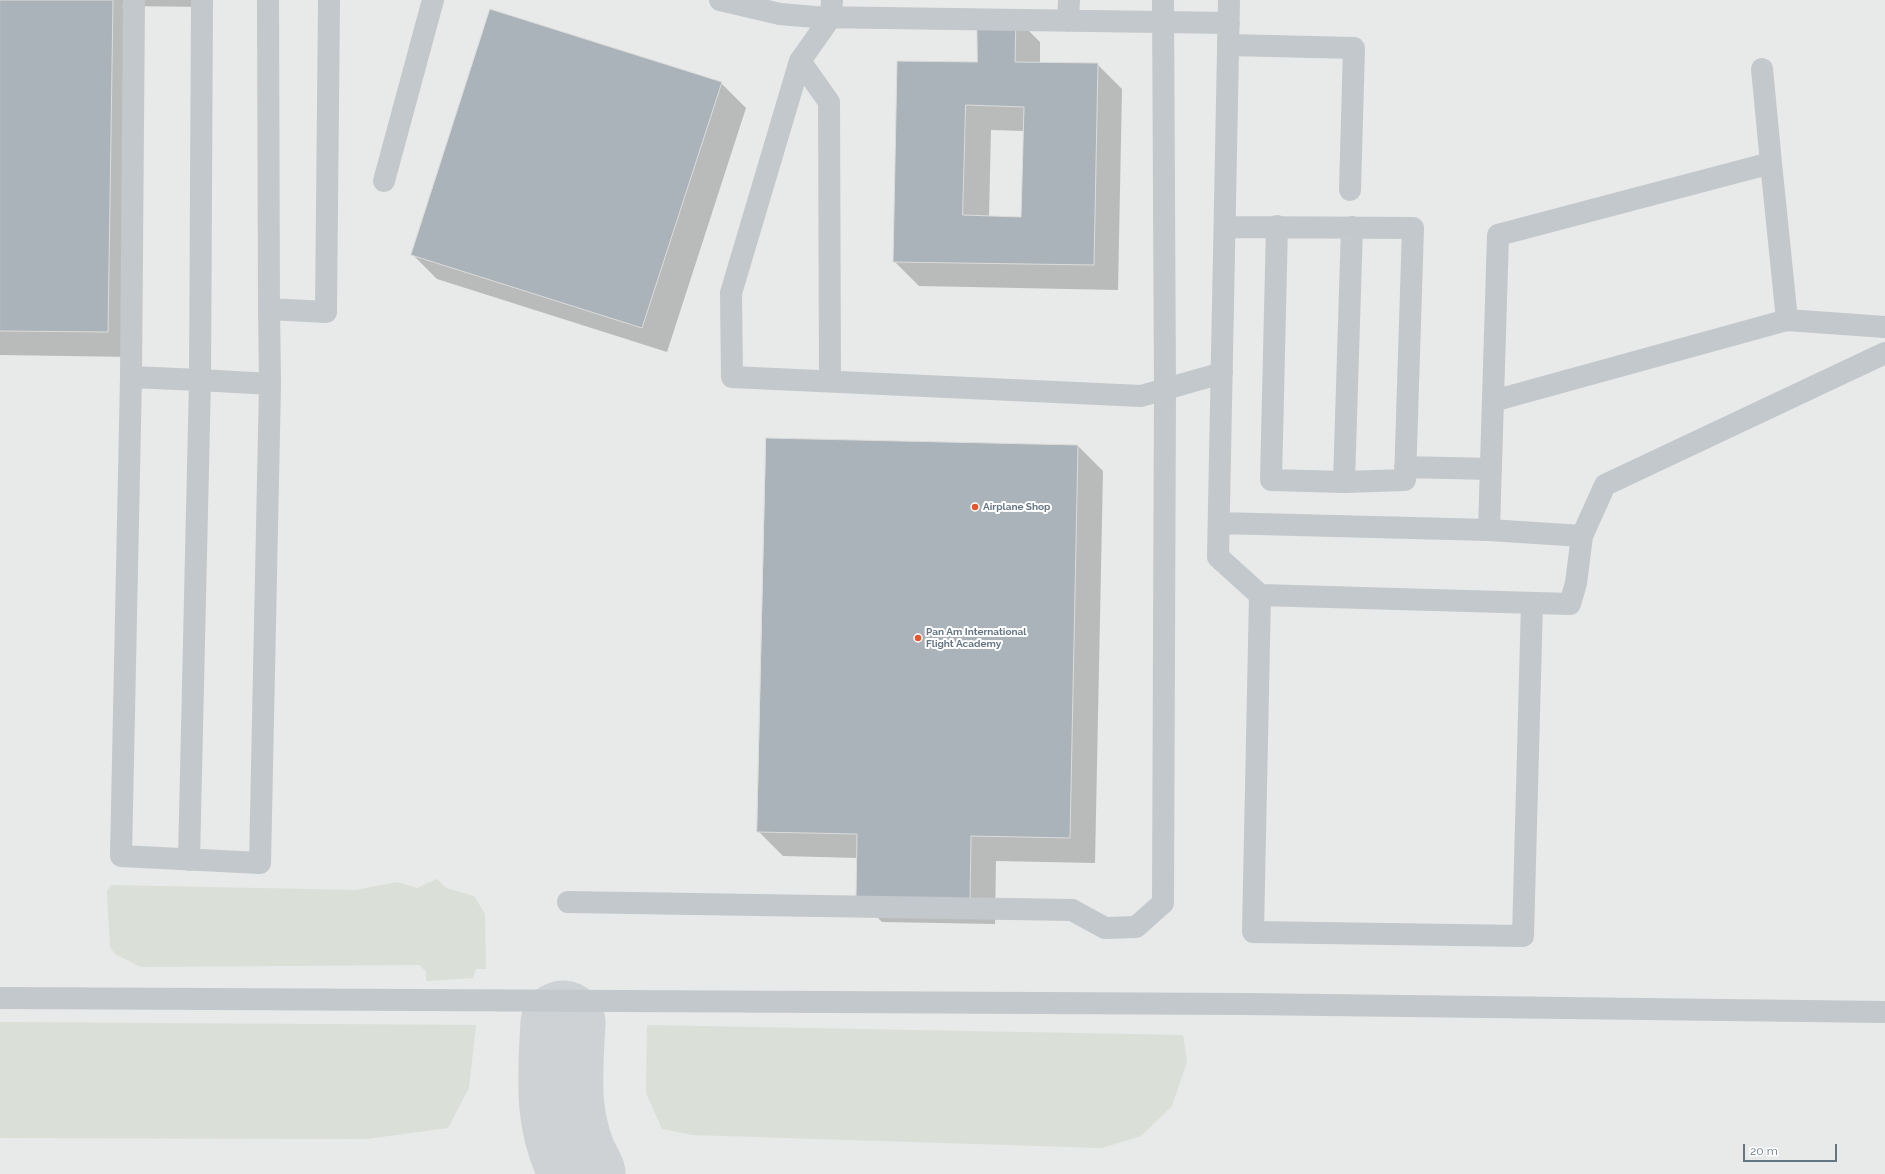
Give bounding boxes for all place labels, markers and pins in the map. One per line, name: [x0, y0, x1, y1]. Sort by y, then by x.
place label: Airplane Shop: [983, 501, 1050, 513]
marker: Airplane Shop: [970, 502, 980, 512]
place label: Pan Am International Flight Academy: [926, 626, 1026, 650]
marker: Pan Am International Flight Academy: [913, 633, 923, 643]

